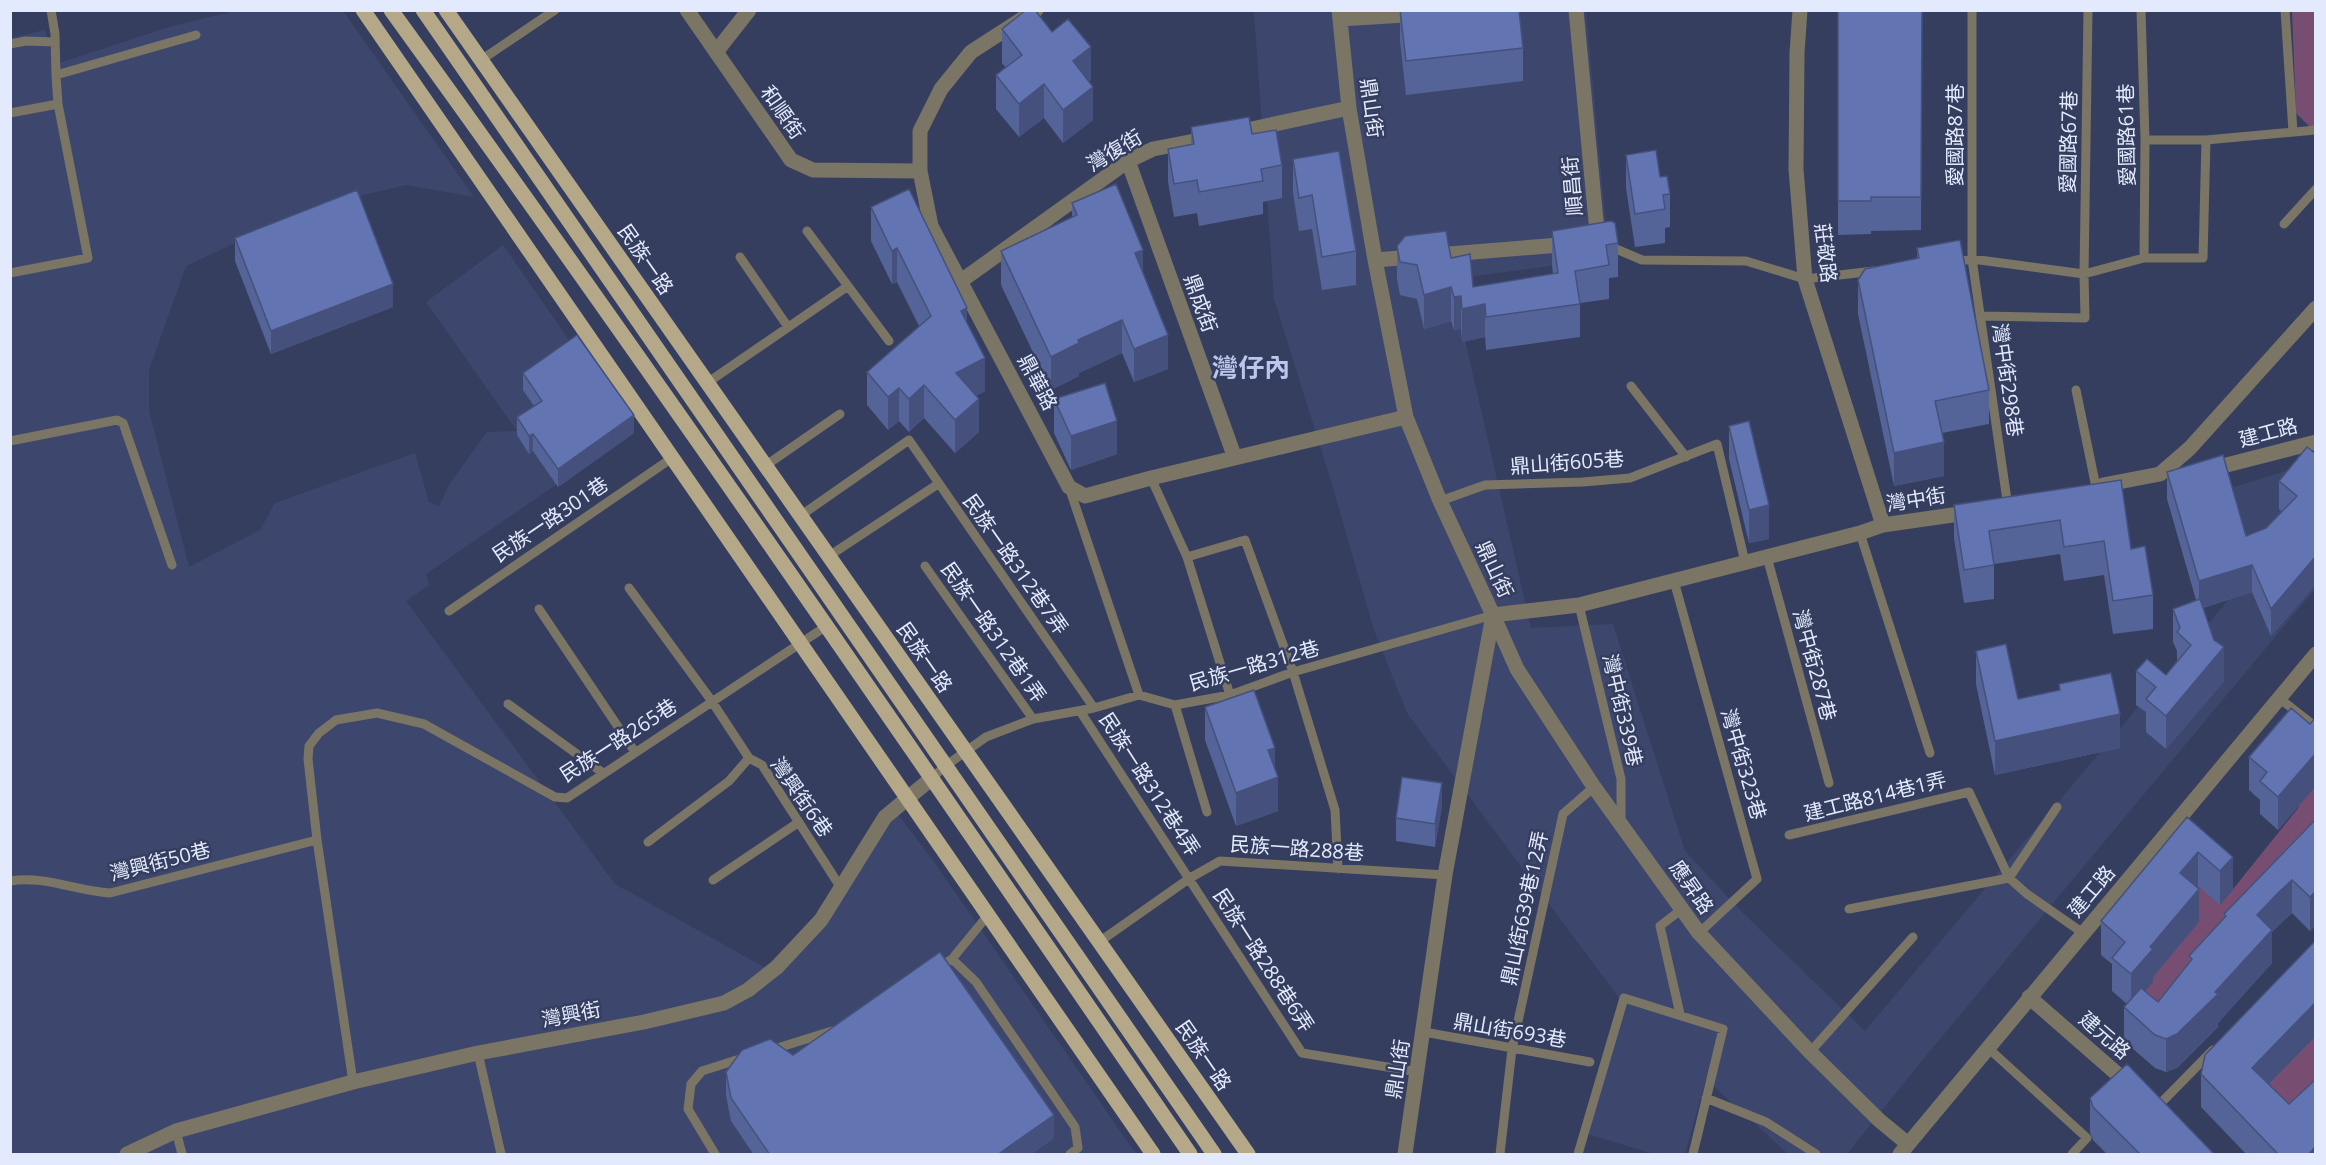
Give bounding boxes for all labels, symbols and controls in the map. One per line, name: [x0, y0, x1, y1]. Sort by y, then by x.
street label: 鼎山街: [1354, 76, 1390, 140]
street label: 和順街: [755, 80, 811, 144]
street label: 愛國路61巷: [2112, 83, 2140, 187]
street label: 愛國路87巷: [1941, 84, 1968, 186]
street label: 愛國路67巷: [2054, 90, 2082, 194]
street label: 灣復街: [1081, 123, 1147, 177]
street label: 順昌街: [1556, 155, 1588, 217]
street label: 民族一路: [612, 218, 680, 300]
street label: 莊敬路: [1809, 222, 1843, 284]
street label: 鼎成街: [1178, 270, 1224, 336]
street label: 灣中街298巷: [1987, 322, 2029, 438]
street label: 鼎華路: [1012, 349, 1064, 415]
district label: 灣仔內: [1212, 349, 1290, 385]
street label: 建工路: [2236, 411, 2300, 453]
street label: 鼎山街605巷: [1509, 445, 1625, 479]
street label: 民族一路301巷: [487, 470, 613, 568]
street label: 灣中街: [1884, 481, 1948, 517]
street label: 民族一路312巷7弄: [957, 488, 1075, 640]
street label: 鼎山街: [1470, 536, 1520, 602]
street label: 民族一路312巷1弄: [935, 556, 1053, 708]
street label: 灣中街287巷: [1787, 606, 1843, 724]
street label: 民族一路: [891, 616, 959, 698]
street label: 民族一路312巷: [1186, 634, 1322, 696]
street label: 灣中街339巷: [1597, 651, 1649, 769]
street label: 民族一路265巷: [554, 692, 682, 788]
street label: 灣中街323巷: [1715, 705, 1773, 823]
street label: 民族一路312巷4弄: [1094, 707, 1206, 861]
street label: 灣興街6巷: [765, 752, 839, 842]
street label: 建工路814巷1弄: [1801, 765, 1949, 827]
street label: 鼎山街639巷12弄: [1494, 828, 1554, 988]
street label: 民族一路288巷: [1229, 830, 1365, 866]
street label: 灣興街50巷: [107, 835, 213, 887]
street label: 應昇路: [1664, 855, 1720, 919]
street label: 建工路: [2061, 859, 2121, 923]
street label: 民族一路288巷6弄: [1208, 883, 1320, 1037]
street label: 灣興街: [539, 995, 603, 1033]
street label: 建元路: [2074, 1005, 2136, 1065]
street label: 鼎山街693巷: [1451, 1007, 1569, 1053]
street label: 民族一路: [1170, 1014, 1238, 1096]
street label: 鼎山街: [1379, 1037, 1415, 1101]

